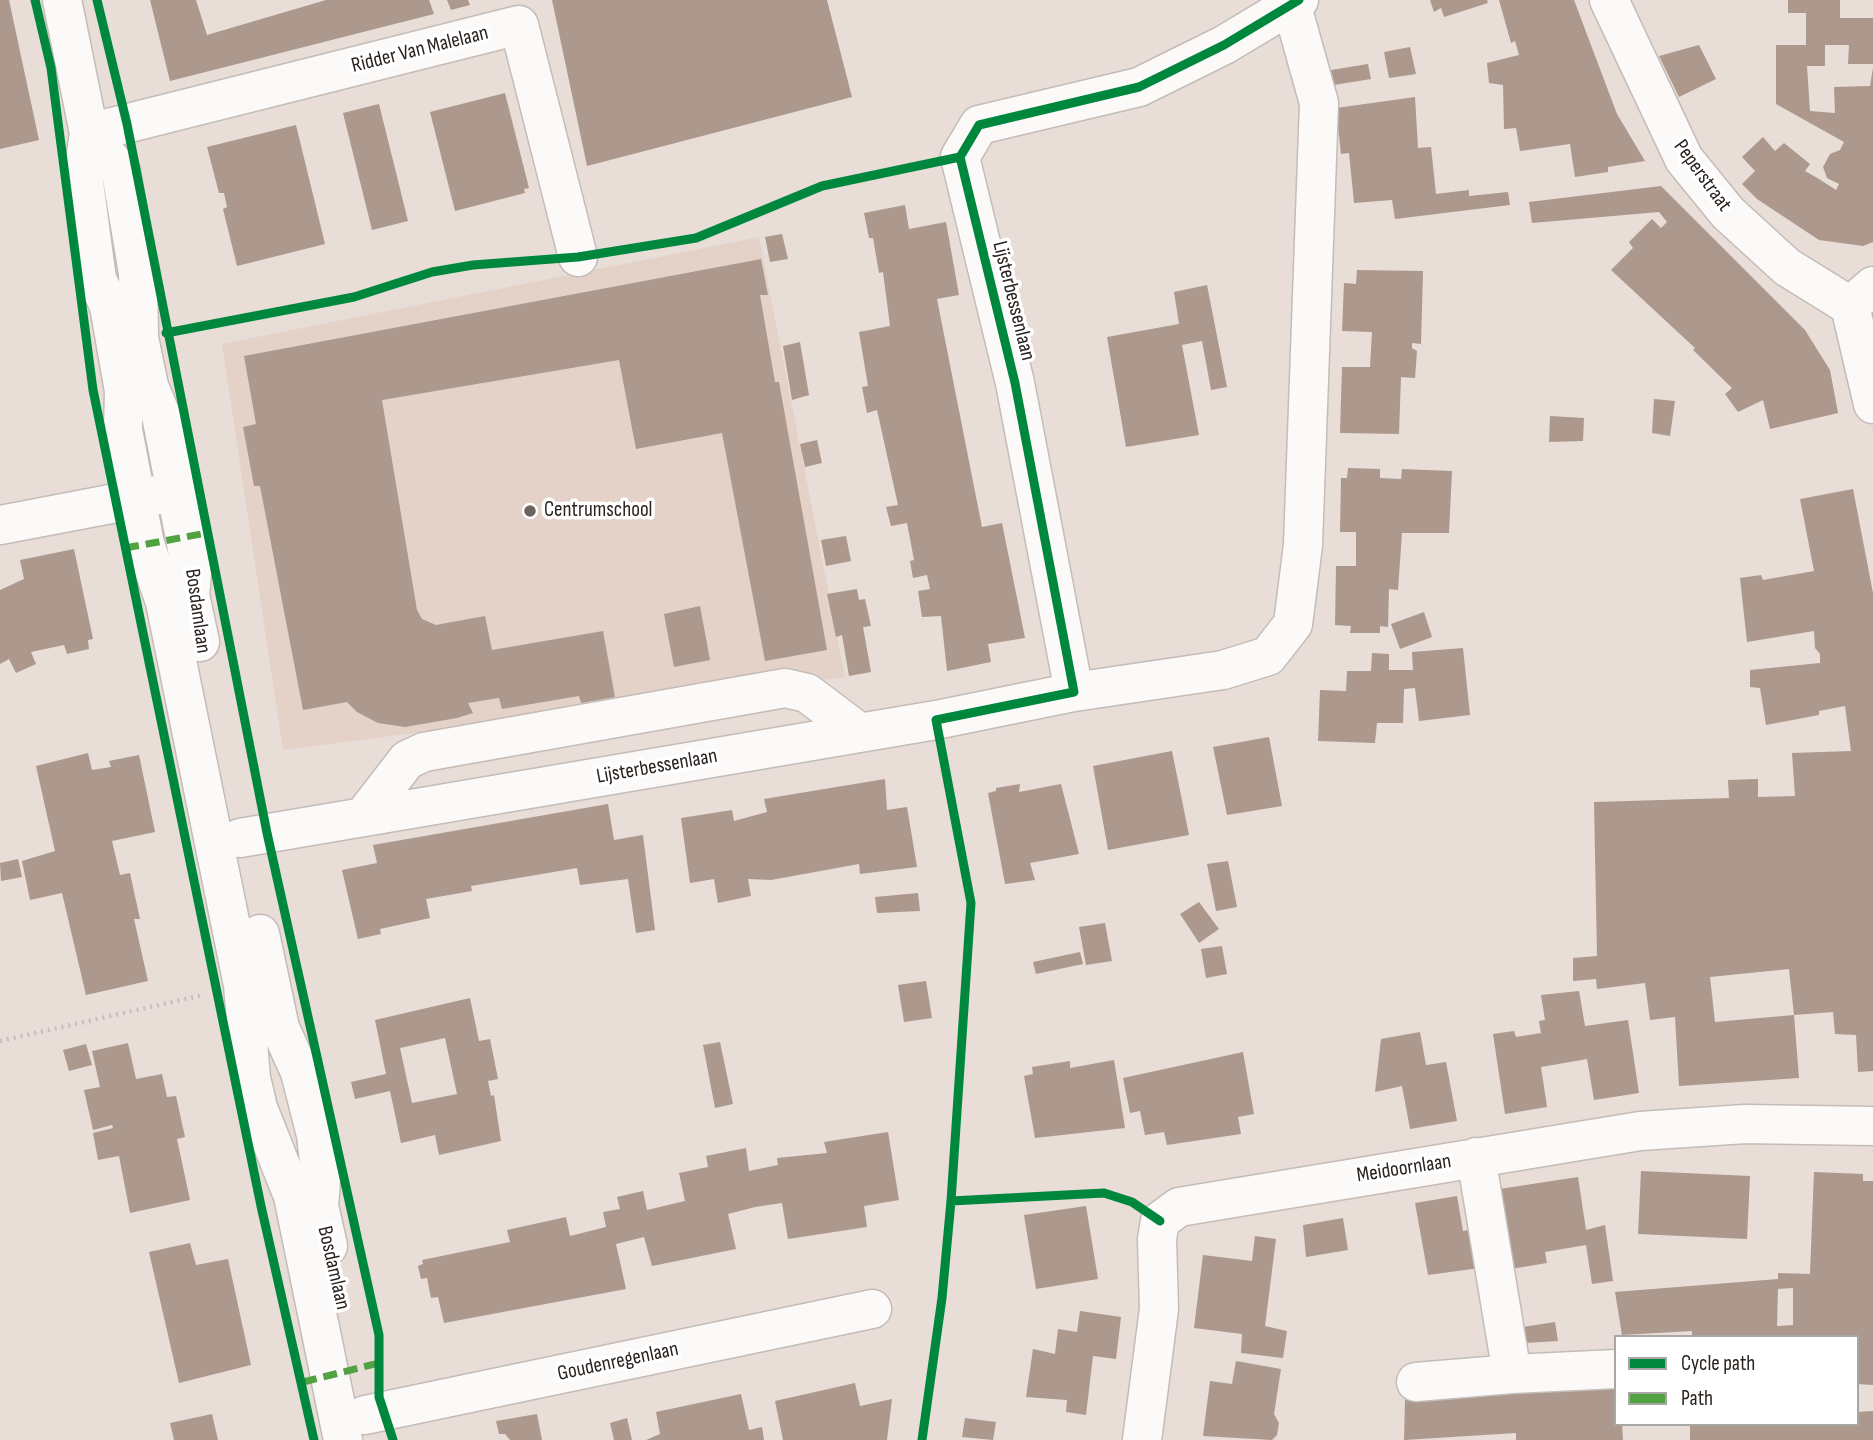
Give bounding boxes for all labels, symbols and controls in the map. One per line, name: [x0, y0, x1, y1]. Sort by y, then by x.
street label: Ridder Van Malelaan: [349, 21, 491, 79]
street label: Peperstraat: [1668, 135, 1736, 217]
street label: Lijsterbessenlaan: [986, 239, 1040, 363]
place label: Centrumschool: [544, 498, 653, 524]
marker: Centrumschool: [522, 503, 538, 519]
street label: Bosdamlaan: [179, 567, 215, 655]
street label: Lijsterbessenlaan: [595, 744, 719, 790]
street label: Meidoornlaan: [1355, 1149, 1453, 1189]
street label: Bosdamlaan: [311, 1224, 355, 1312]
legend: [1614, 1335, 1859, 1426]
street label: Goudenregenlaan: [555, 1337, 681, 1387]
text: Cycle path: [1681, 1351, 1755, 1376]
text: Path: [1681, 1386, 1713, 1411]

